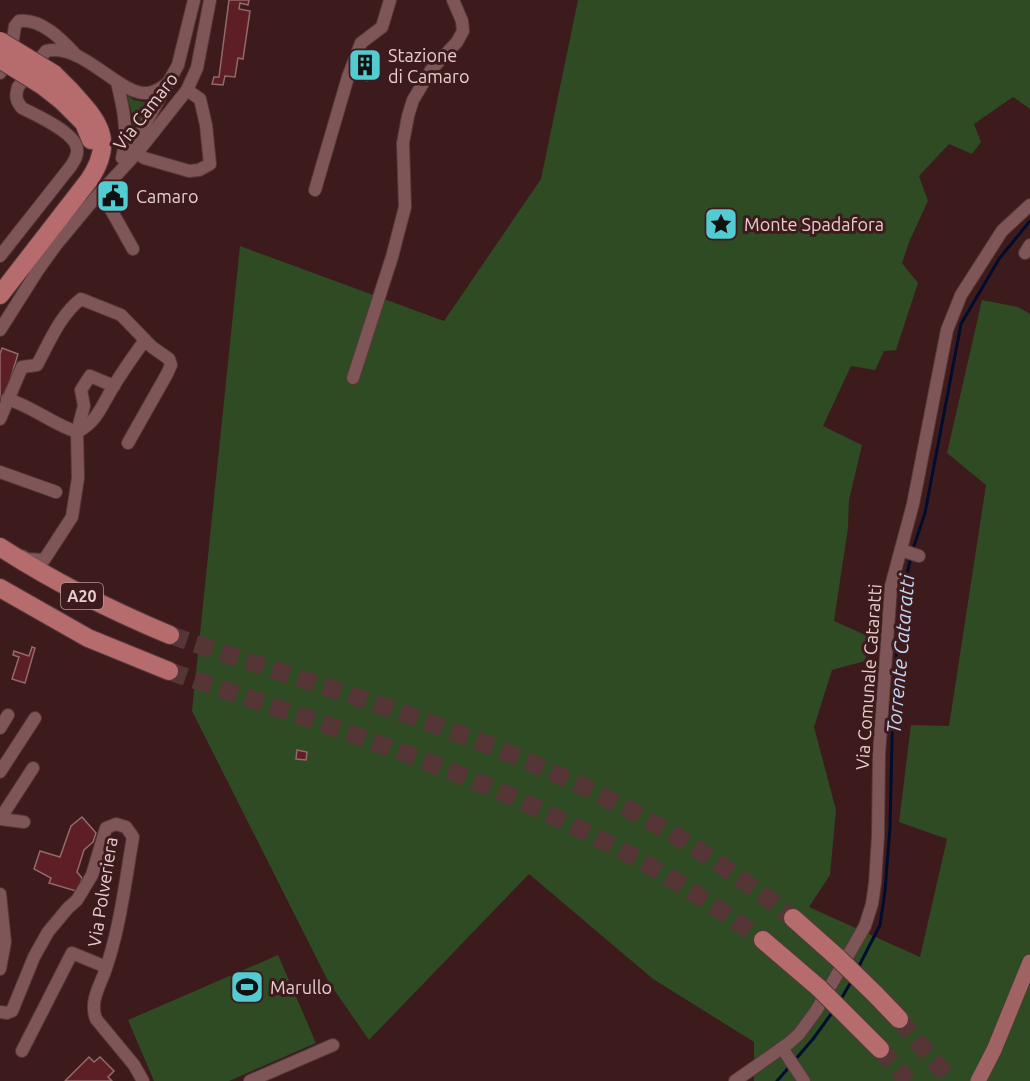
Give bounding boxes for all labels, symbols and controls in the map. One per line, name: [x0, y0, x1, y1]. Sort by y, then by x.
place label: Stazione di Camaro: [388, 45, 469, 86]
building icon: Stazione di Camaro: [347, 47, 383, 83]
street label: Via Camaro: [109, 69, 181, 153]
public building icon: Camaro: [95, 178, 131, 214]
place label: Camaro: [136, 186, 198, 206]
place icon: Monte Spadafora: [703, 206, 739, 242]
place label: Monte Spadafora: [744, 214, 884, 234]
water label: Torrente Cataratti: [882, 572, 919, 735]
road number: A20: [61, 583, 103, 609]
street label: Via Comunale Cataratti: [852, 583, 884, 771]
street label: Via Polveriera: [83, 835, 121, 949]
sports icon: Marullo: [229, 969, 265, 1005]
place label: Marullo: [270, 977, 332, 997]

